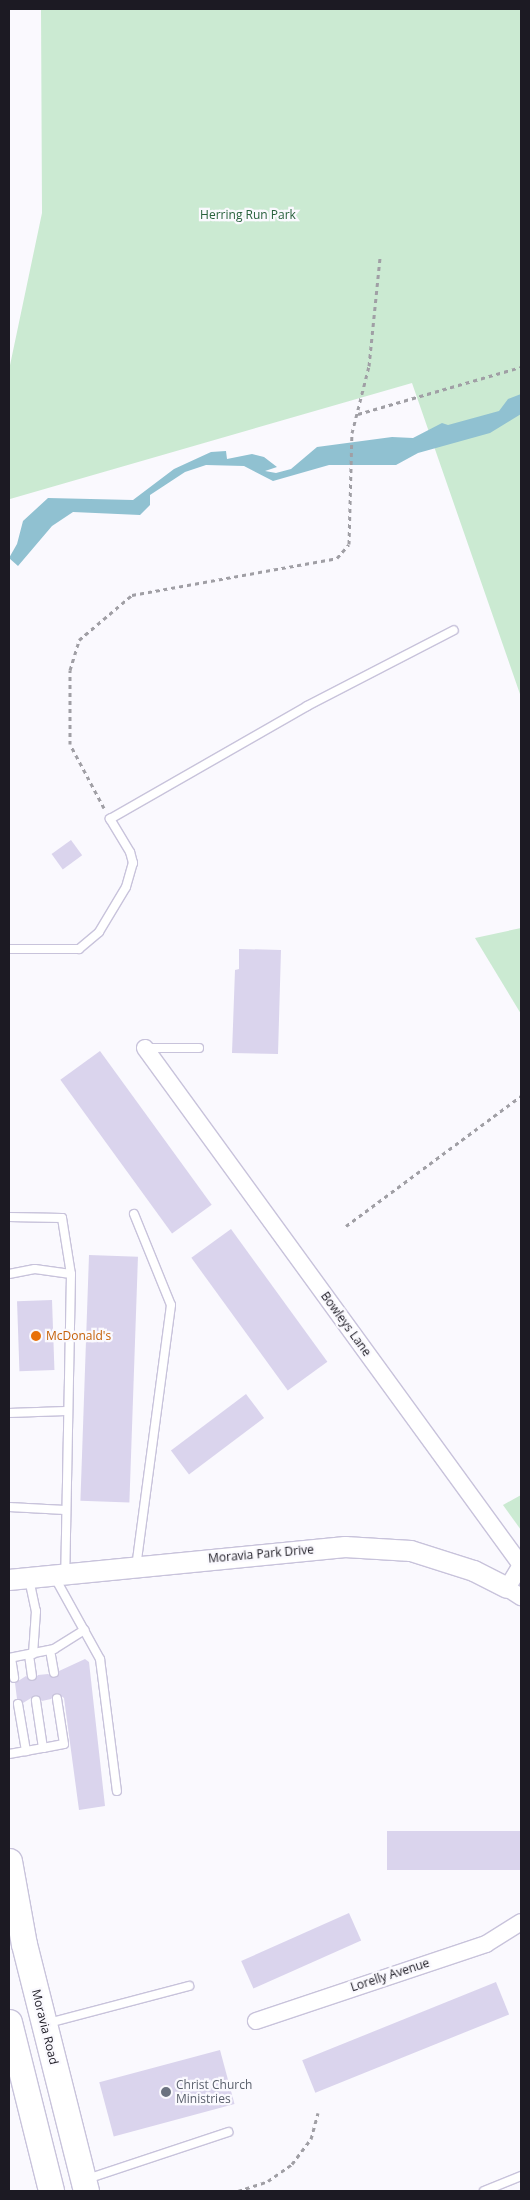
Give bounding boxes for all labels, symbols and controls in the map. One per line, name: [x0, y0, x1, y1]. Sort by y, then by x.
park label: Herring Run Park: [200, 208, 296, 222]
street label: Bowleys Lane: [318, 1289, 374, 1359]
place label: McDonald's: [46, 1329, 111, 1343]
marker: McDonald's: [30, 1330, 42, 1342]
street label: Moravia Park Drive: [208, 1542, 314, 1566]
street label: Lorelly Avenue: [349, 1955, 431, 1995]
street label: Moravia Road: [29, 1988, 61, 2066]
place label: Christ Church Ministries: [176, 2078, 252, 2106]
marker: Christ Church Ministries: [160, 2086, 172, 2098]

